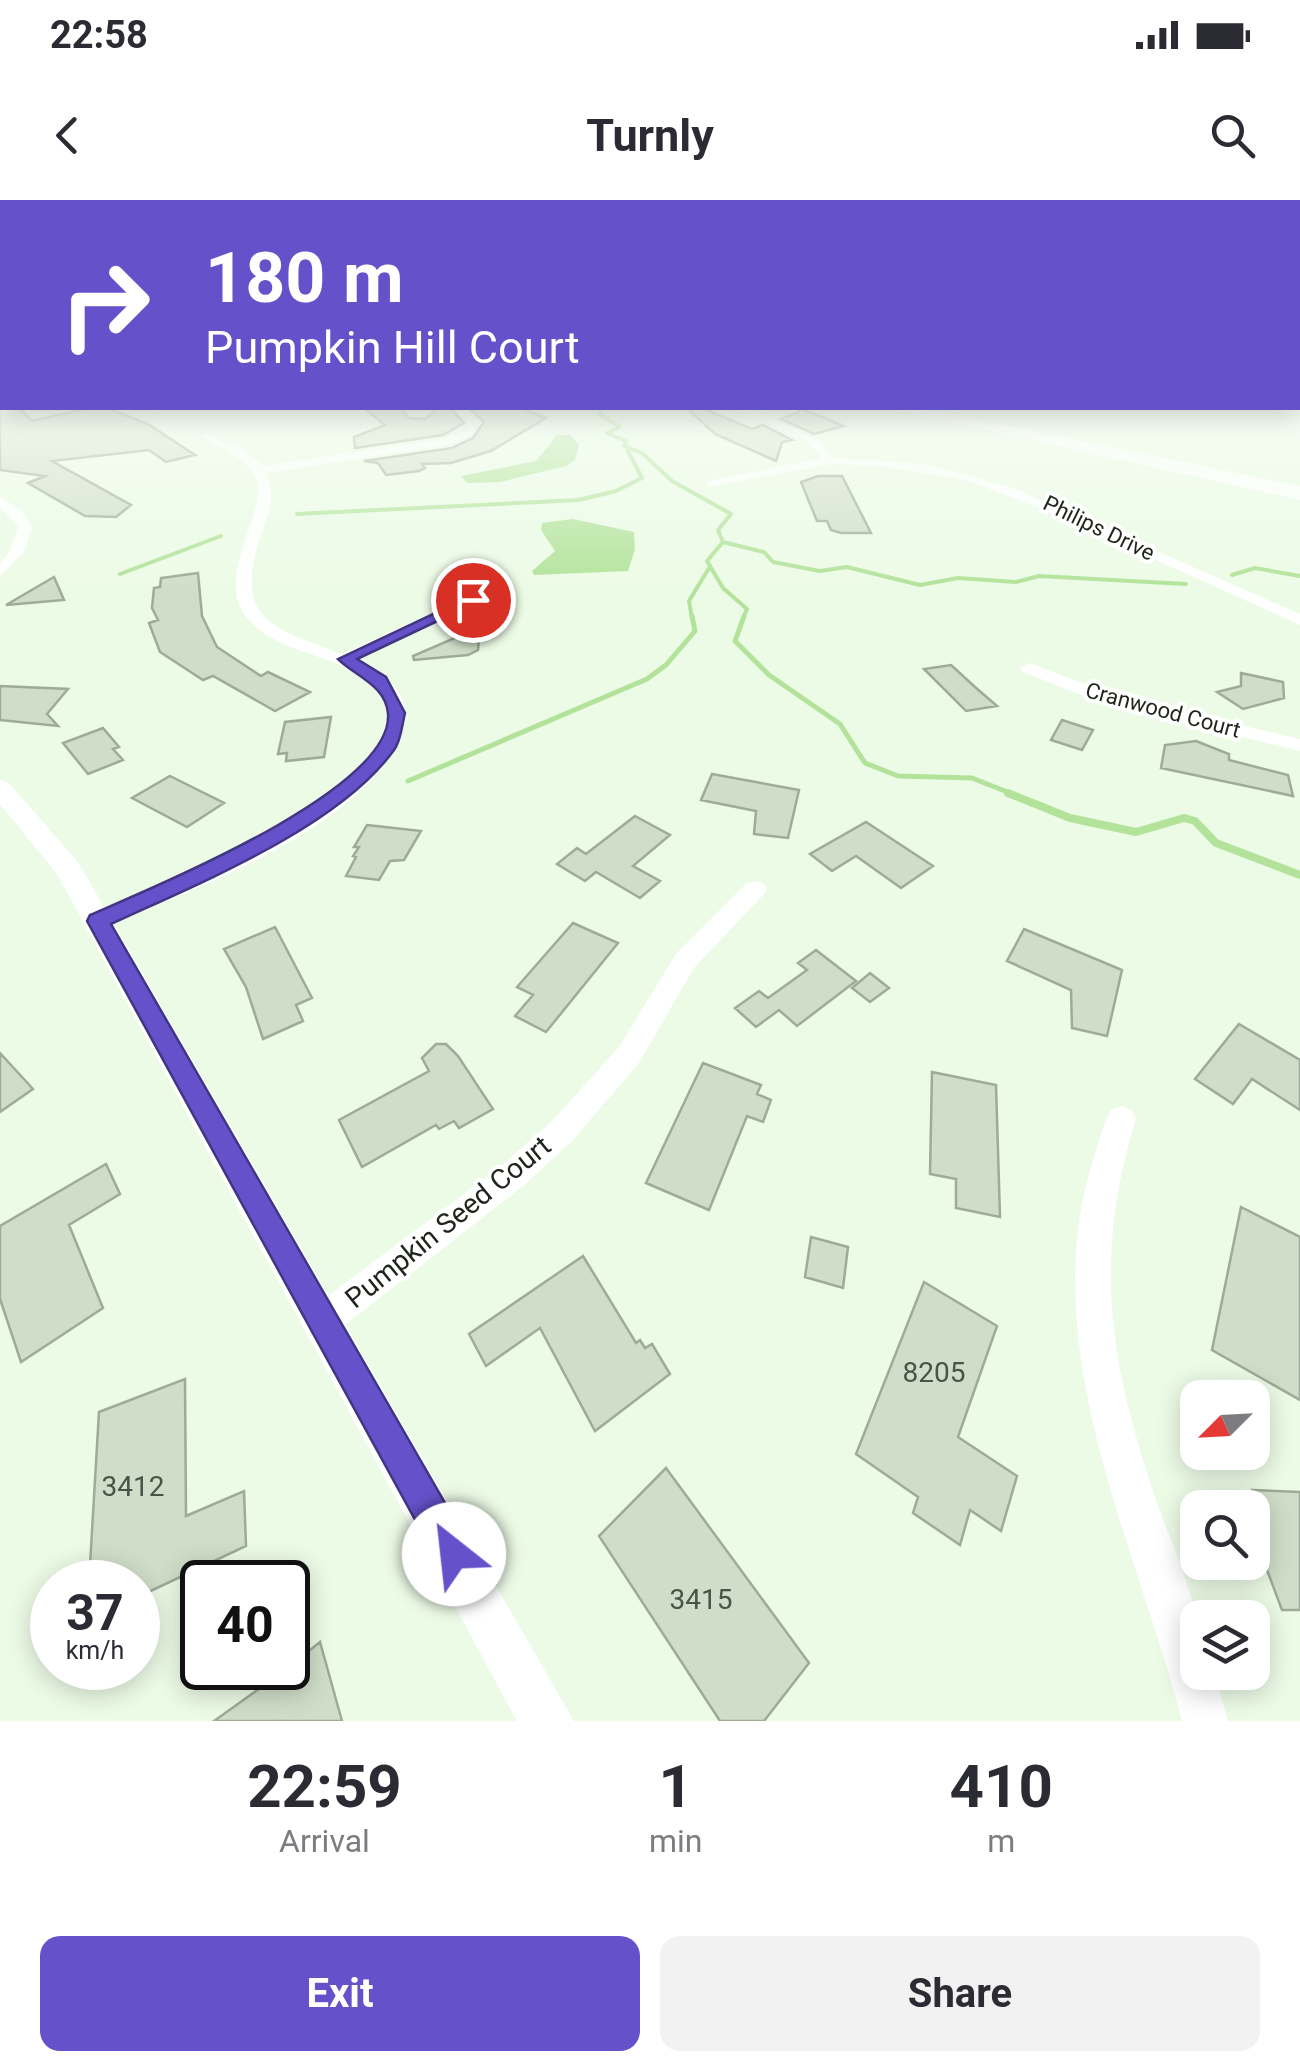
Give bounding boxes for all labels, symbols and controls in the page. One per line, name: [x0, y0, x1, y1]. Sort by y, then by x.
text: 22:58: [50, 13, 148, 57]
icon: back: [40, 108, 95, 163]
icon: search: [1205, 108, 1260, 163]
text: Turnly: [586, 109, 714, 162]
text: 180 m: [205, 237, 404, 319]
icon: right: [40, 240, 170, 370]
text: Pumpkin Hill Court: [205, 321, 580, 374]
street label: Philips Drive: [1039, 490, 1159, 566]
pin: [431, 558, 516, 643]
icon: arrive: [446, 573, 501, 628]
street label: Cranwood Court: [1083, 677, 1243, 743]
street label: Pumpkin Seed Court: [339, 1129, 557, 1315]
house number: 8205: [903, 1356, 965, 1389]
north arrow: [1180, 1380, 1270, 1470]
map controls: [1180, 1380, 1270, 1690]
house number: 3412: [102, 1470, 164, 1503]
button: search: [1180, 1490, 1270, 1580]
position arrow: [402, 1502, 506, 1606]
speed limit sign: 40: [180, 1560, 310, 1690]
house number: 3415: [670, 1583, 732, 1616]
text: 37: [66, 1584, 124, 1642]
button: layers: [1180, 1600, 1270, 1690]
text: km/h: [66, 1636, 124, 1665]
text: 22:59: [247, 1751, 402, 1822]
text: 1: [658, 1751, 693, 1822]
text: 410: [950, 1751, 1053, 1822]
text: Arrival: [279, 1822, 370, 1860]
text: min: [649, 1822, 702, 1860]
text: m: [987, 1822, 1015, 1860]
button: Exit: [40, 1936, 640, 2051]
button: Share: [660, 1936, 1260, 2051]

